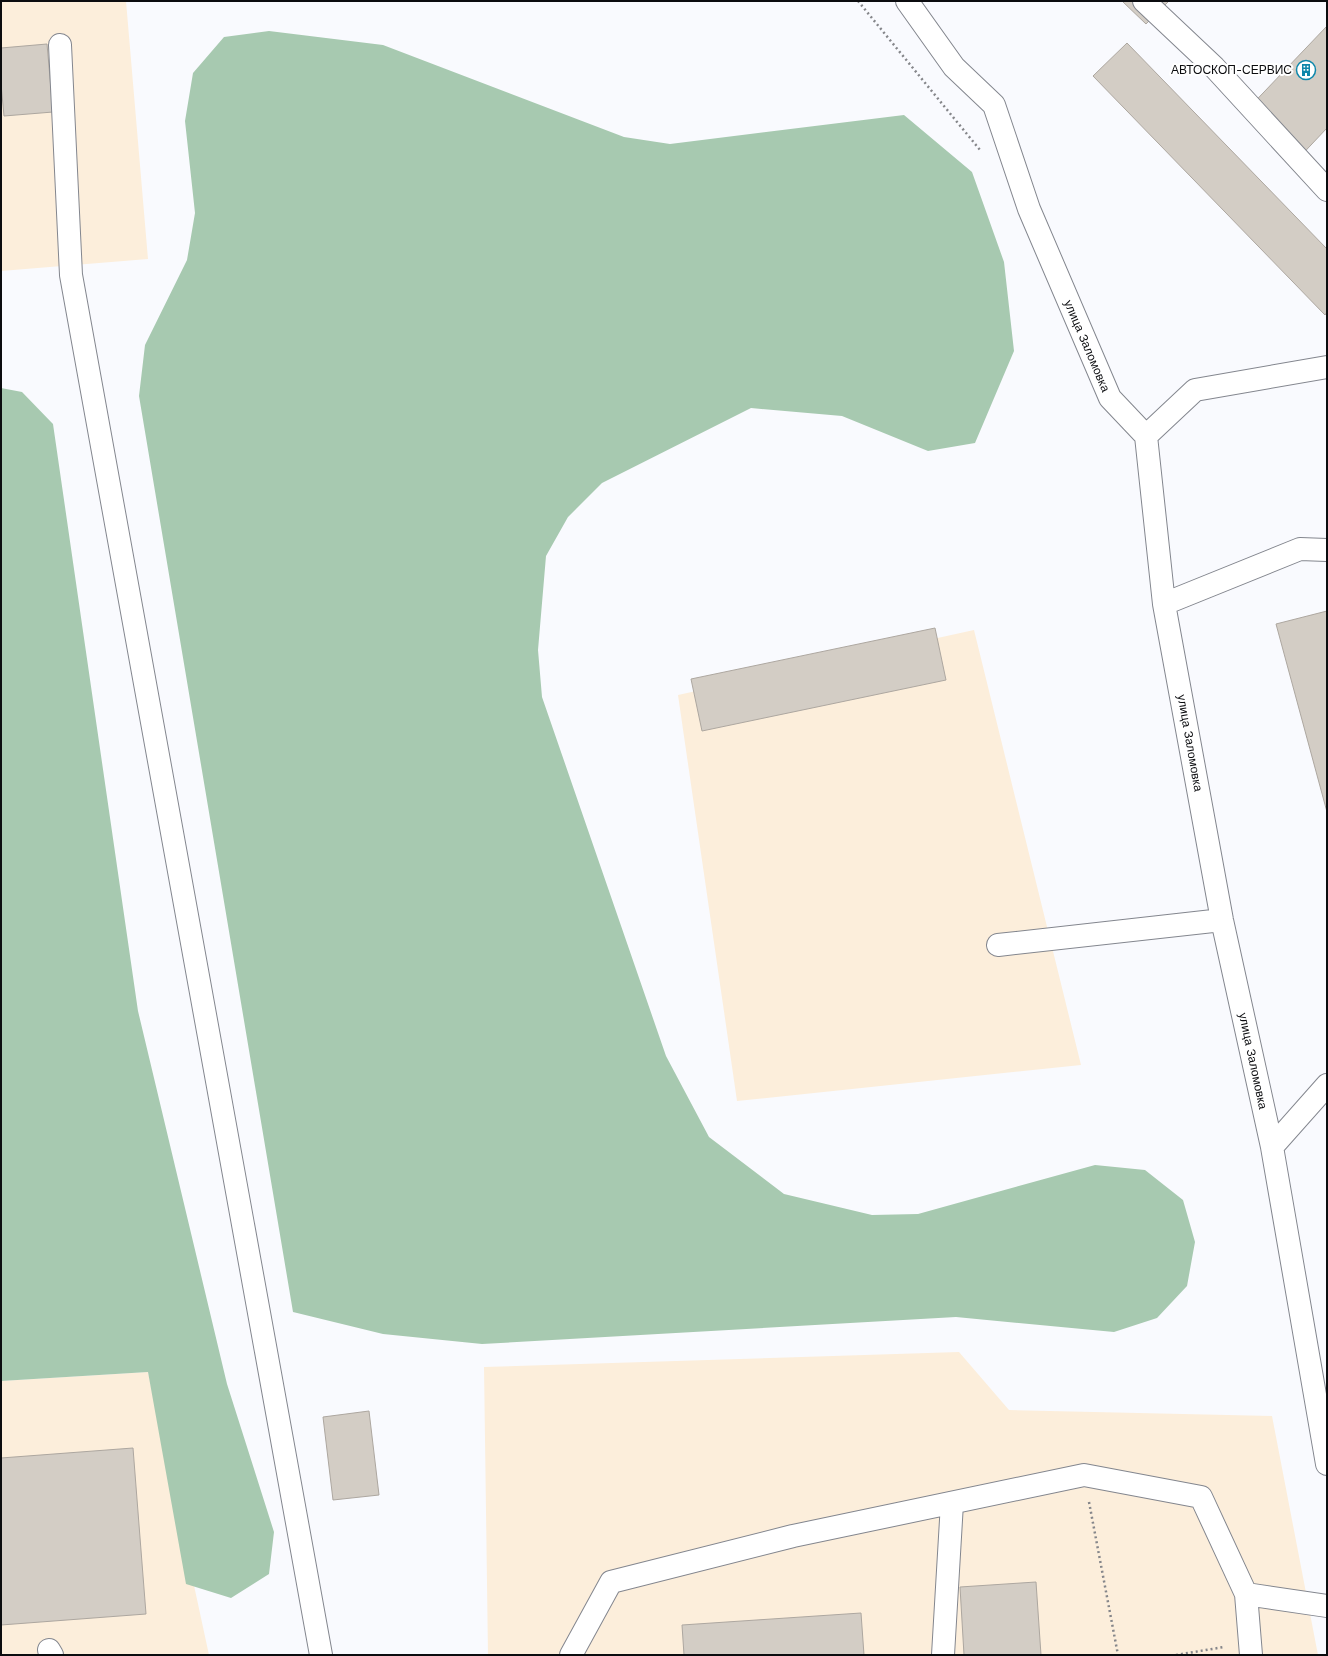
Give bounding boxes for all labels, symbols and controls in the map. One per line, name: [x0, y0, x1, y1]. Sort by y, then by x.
building icon: АВТОСКОП-СЕРВИС: [1295, 59, 1317, 81]
place label: АВТОСКОП-СЕРВИС: [1171, 63, 1292, 77]
street label: улица Заломовка: [1061, 298, 1113, 394]
street label: улица Заломовка: [1175, 693, 1205, 793]
street label: улица Заломовка: [1236, 1011, 1270, 1111]

